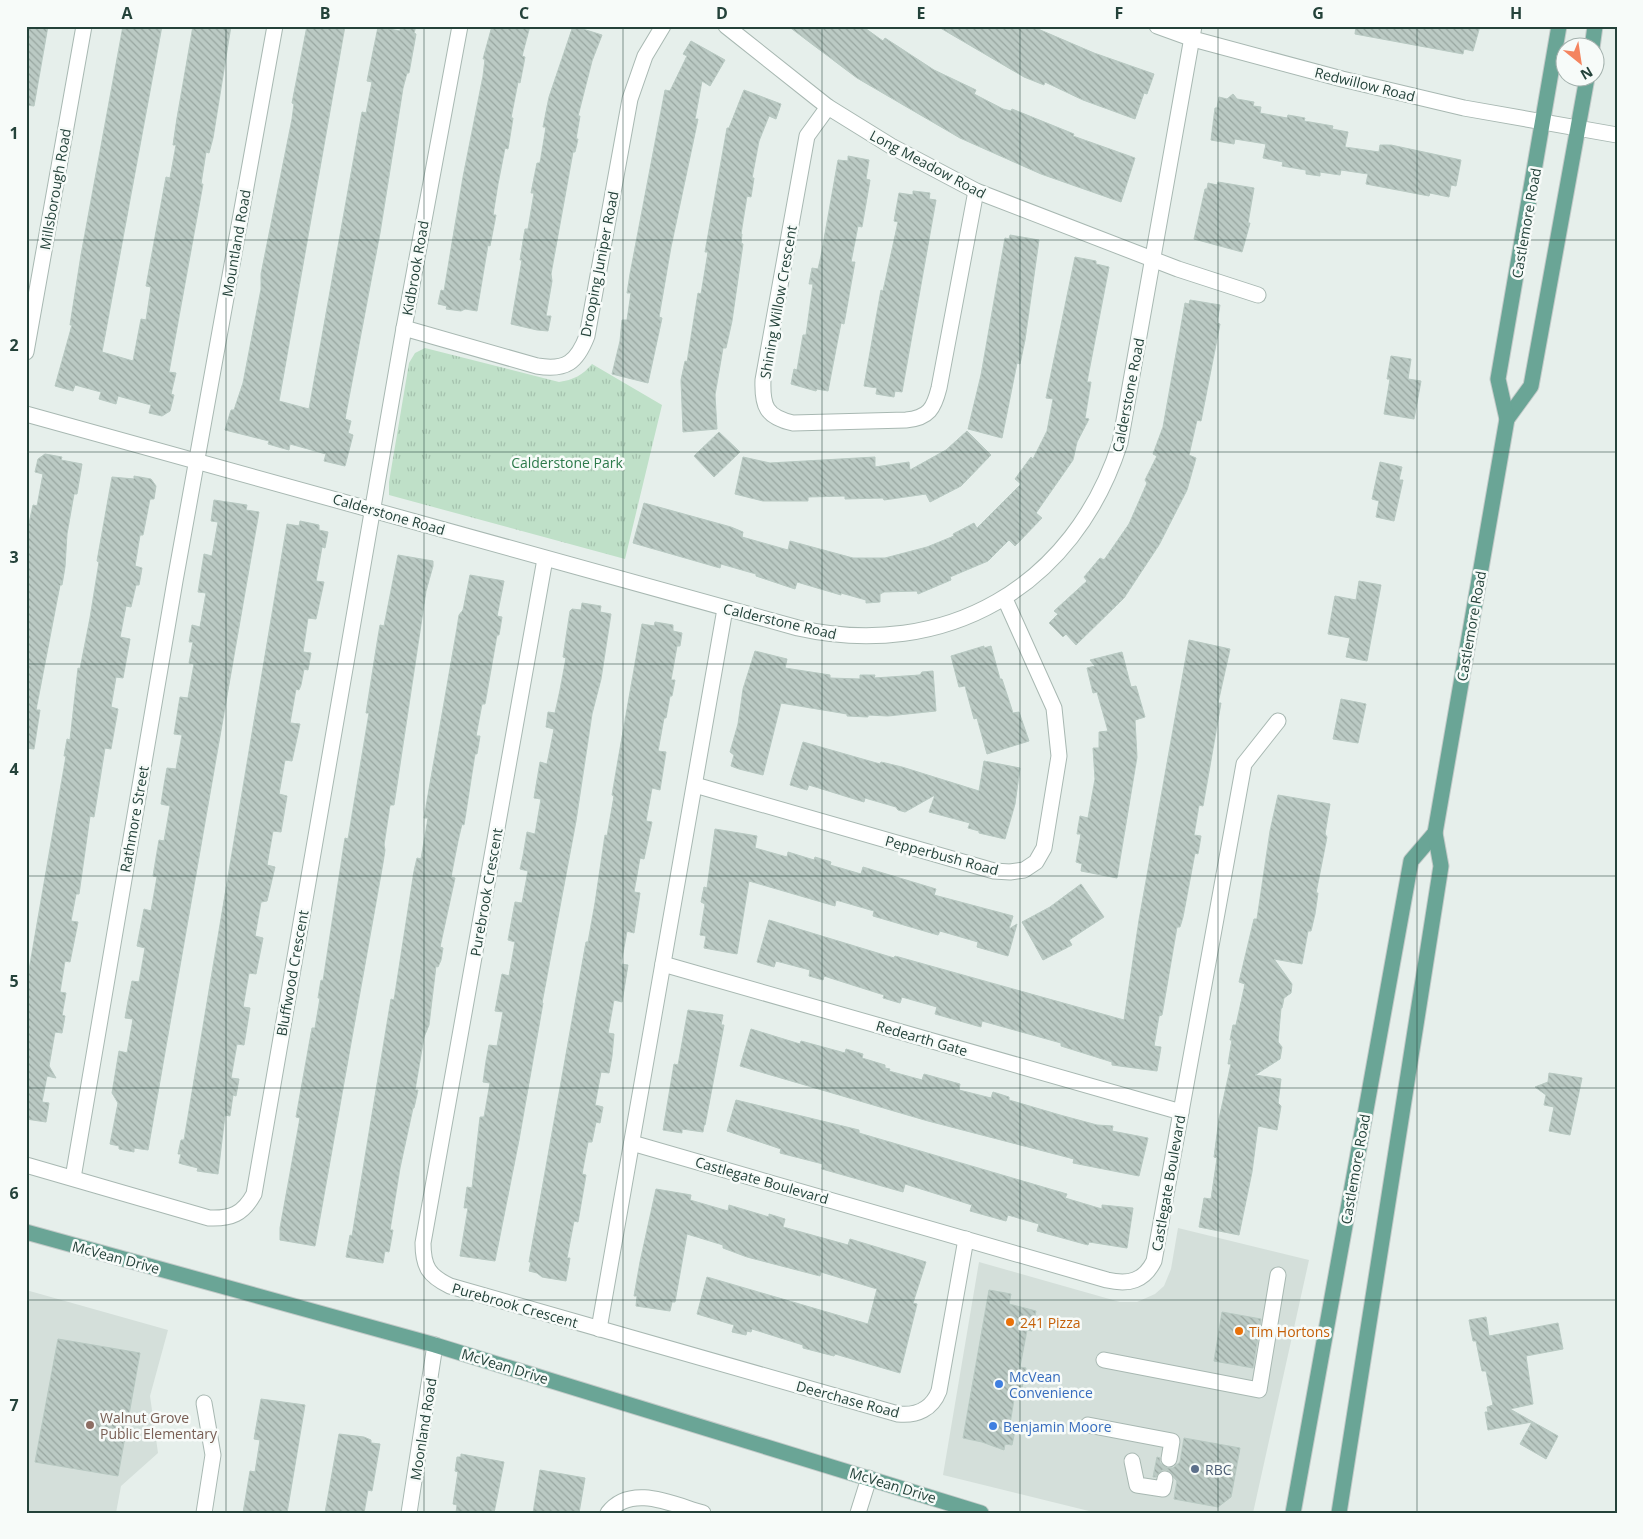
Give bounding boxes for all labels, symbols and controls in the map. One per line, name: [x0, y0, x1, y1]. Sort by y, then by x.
text: A: [121, 2, 133, 24]
text: B: [320, 2, 330, 24]
text: C: [519, 2, 529, 24]
text: D: [716, 2, 728, 24]
text: E: [917, 2, 926, 24]
text: F: [1115, 2, 1123, 24]
text: G: [1312, 2, 1324, 24]
text: H: [1510, 2, 1522, 24]
north arrow: [1556, 38, 1606, 88]
street label: Redwillow Road: [1313, 62, 1417, 106]
text: N: [1577, 63, 1596, 85]
text: 1: [9, 122, 19, 144]
street label: Long Meadow Road: [867, 125, 989, 203]
street label: Millsborough Road: [35, 127, 75, 251]
street label: Castlemore Road: [1507, 166, 1545, 280]
street label: Mountland Road: [217, 188, 255, 298]
street label: Drooping Juniper Road: [576, 189, 622, 339]
street label: Kidbrook Road: [397, 219, 433, 317]
street label: Shining Willow Crescent: [755, 224, 801, 380]
text: 2: [9, 334, 19, 356]
street label: Calderstone Road: [1108, 336, 1148, 454]
park label: Calderstone Park: [511, 453, 624, 472]
street label: Calderstone Road: [331, 489, 447, 539]
text: 3: [9, 546, 19, 568]
street label: Castlemore Road: [1452, 569, 1490, 683]
street label: Calderstone Road: [721, 599, 839, 643]
text: 4: [9, 758, 19, 780]
street label: Rathmore Street: [115, 764, 153, 874]
street label: Purebrook Crescent: [465, 826, 507, 958]
street label: Pepperbush Road: [883, 831, 1001, 879]
street label: Bluffwood Crescent: [272, 908, 312, 1038]
text: 5: [9, 970, 19, 992]
street label: Redearth Gate: [874, 1016, 970, 1060]
street label: Castlemore Road: [1336, 1112, 1374, 1226]
street label: Castlegate Boulevard: [1147, 1113, 1189, 1253]
street label: Castlegate Boulevard: [693, 1152, 831, 1208]
text: 6: [9, 1182, 19, 1204]
street label: McVean Drive: [70, 1236, 162, 1278]
street label: Purebrook Crescent: [450, 1278, 580, 1332]
place label: 241 Pizza: [1020, 1313, 1081, 1332]
marker: 241 Pizza: [1004, 1316, 1016, 1328]
place label: Tim Hortons: [1249, 1322, 1330, 1341]
marker: Tim Hortons: [1233, 1325, 1245, 1337]
street label: McVean Drive: [459, 1344, 551, 1388]
place label: McVean Convenience: [1009, 1367, 1093, 1402]
street label: Moonland Road: [406, 1376, 440, 1482]
street label: Deerchase Road: [794, 1376, 902, 1422]
marker: McVean Convenience: [993, 1378, 1005, 1390]
text: 7: [9, 1394, 19, 1416]
place label: Walnut Grove Public Elementary: [100, 1408, 218, 1443]
place label: Benjamin Moore: [1003, 1417, 1112, 1436]
marker: Walnut Grove Public Elementary: [84, 1419, 96, 1431]
marker: Benjamin Moore: [987, 1420, 999, 1432]
place label: RBC: [1205, 1460, 1232, 1479]
street label: McVean Drive: [847, 1463, 939, 1507]
marker: RBC: [1189, 1463, 1201, 1475]

